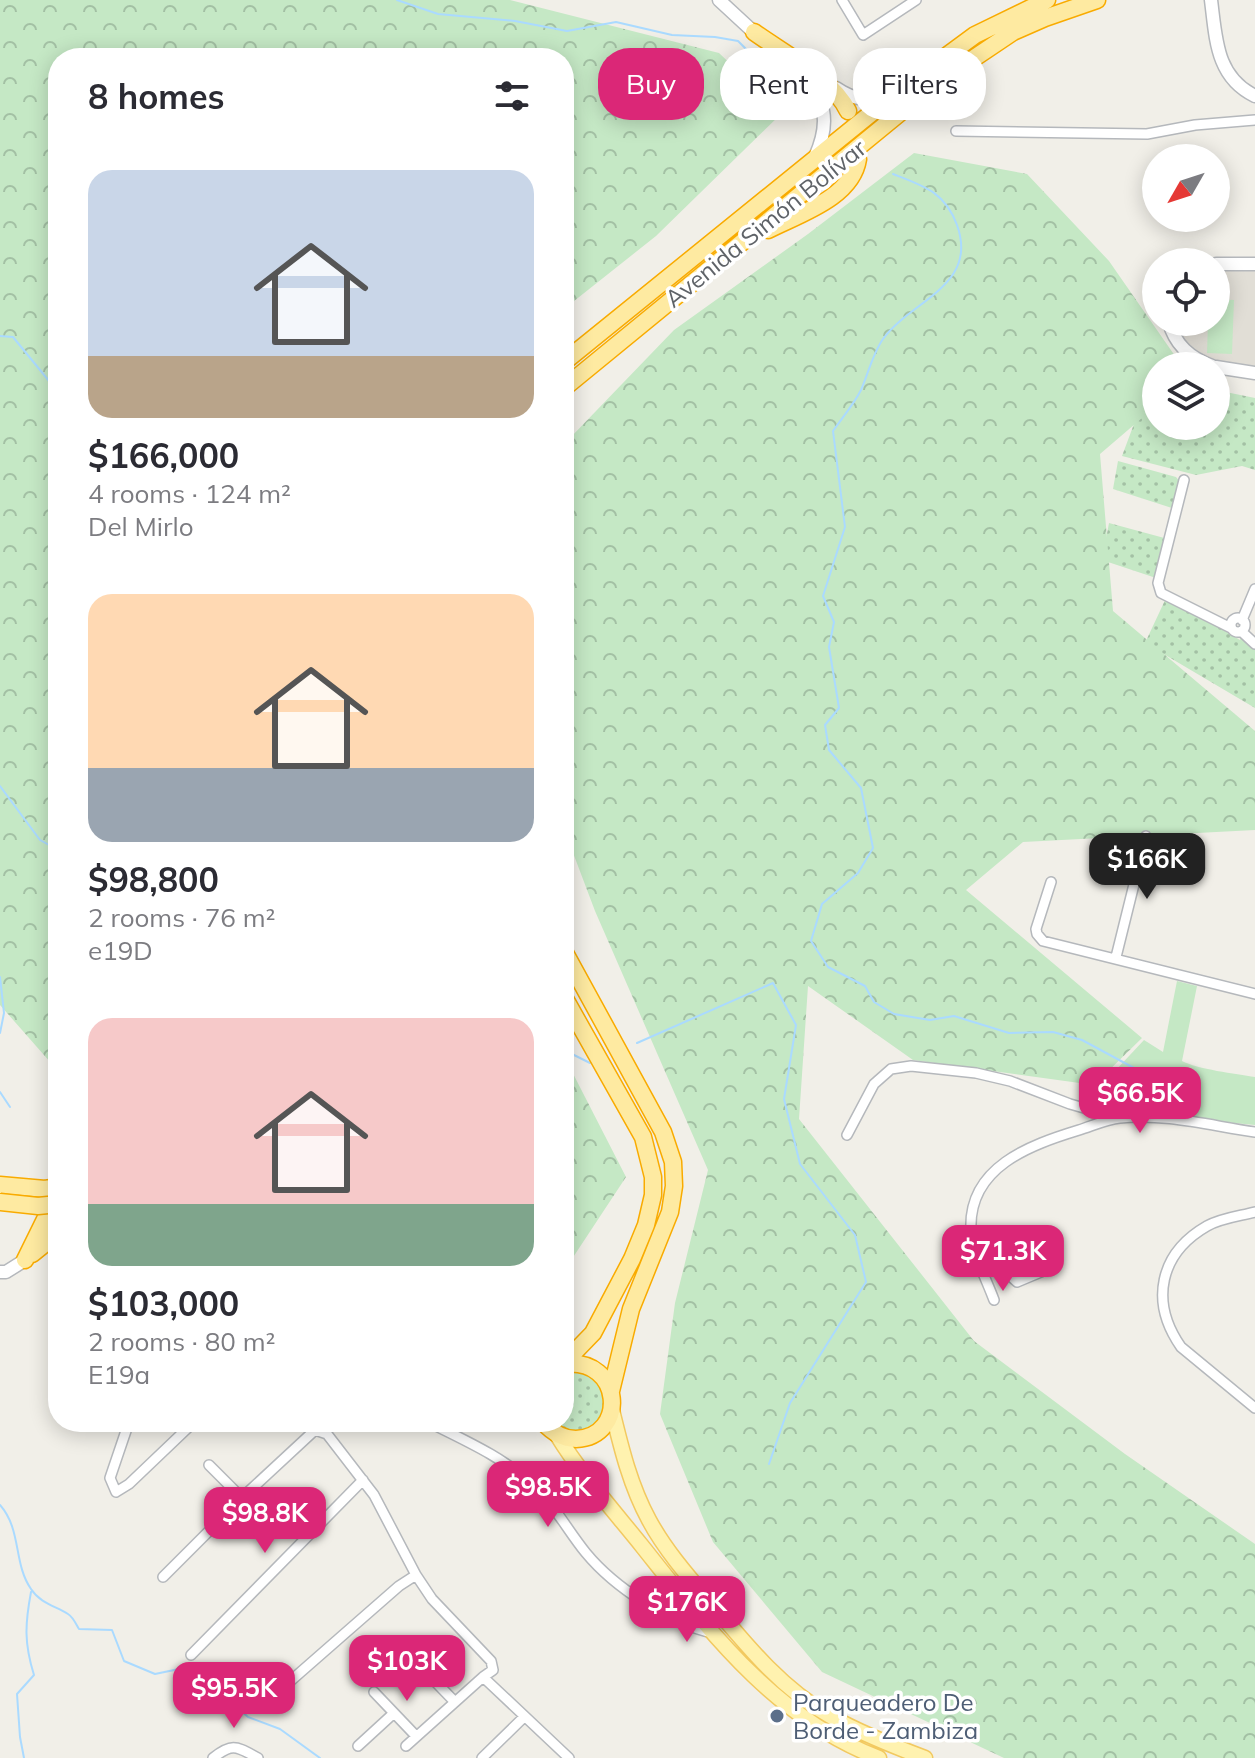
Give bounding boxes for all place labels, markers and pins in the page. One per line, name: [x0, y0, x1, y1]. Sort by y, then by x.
pin: $166K: [1091, 833, 1203, 901]
pin: $66.5K: [1075, 1067, 1205, 1135]
pin: $71.3K: [938, 1225, 1068, 1293]
pin: $98.5K: [483, 1461, 613, 1529]
pin: $98.8K: [200, 1487, 330, 1555]
pin: $176K: [631, 1576, 743, 1644]
pin: $103K: [351, 1635, 463, 1703]
pin: $95.5K: [169, 1662, 299, 1730]
place label: Parqueadero De Borde - Zambiza: [793, 1687, 978, 1745]
marker: Parqueadero De Borde - Zambiza: [768, 1707, 786, 1725]

